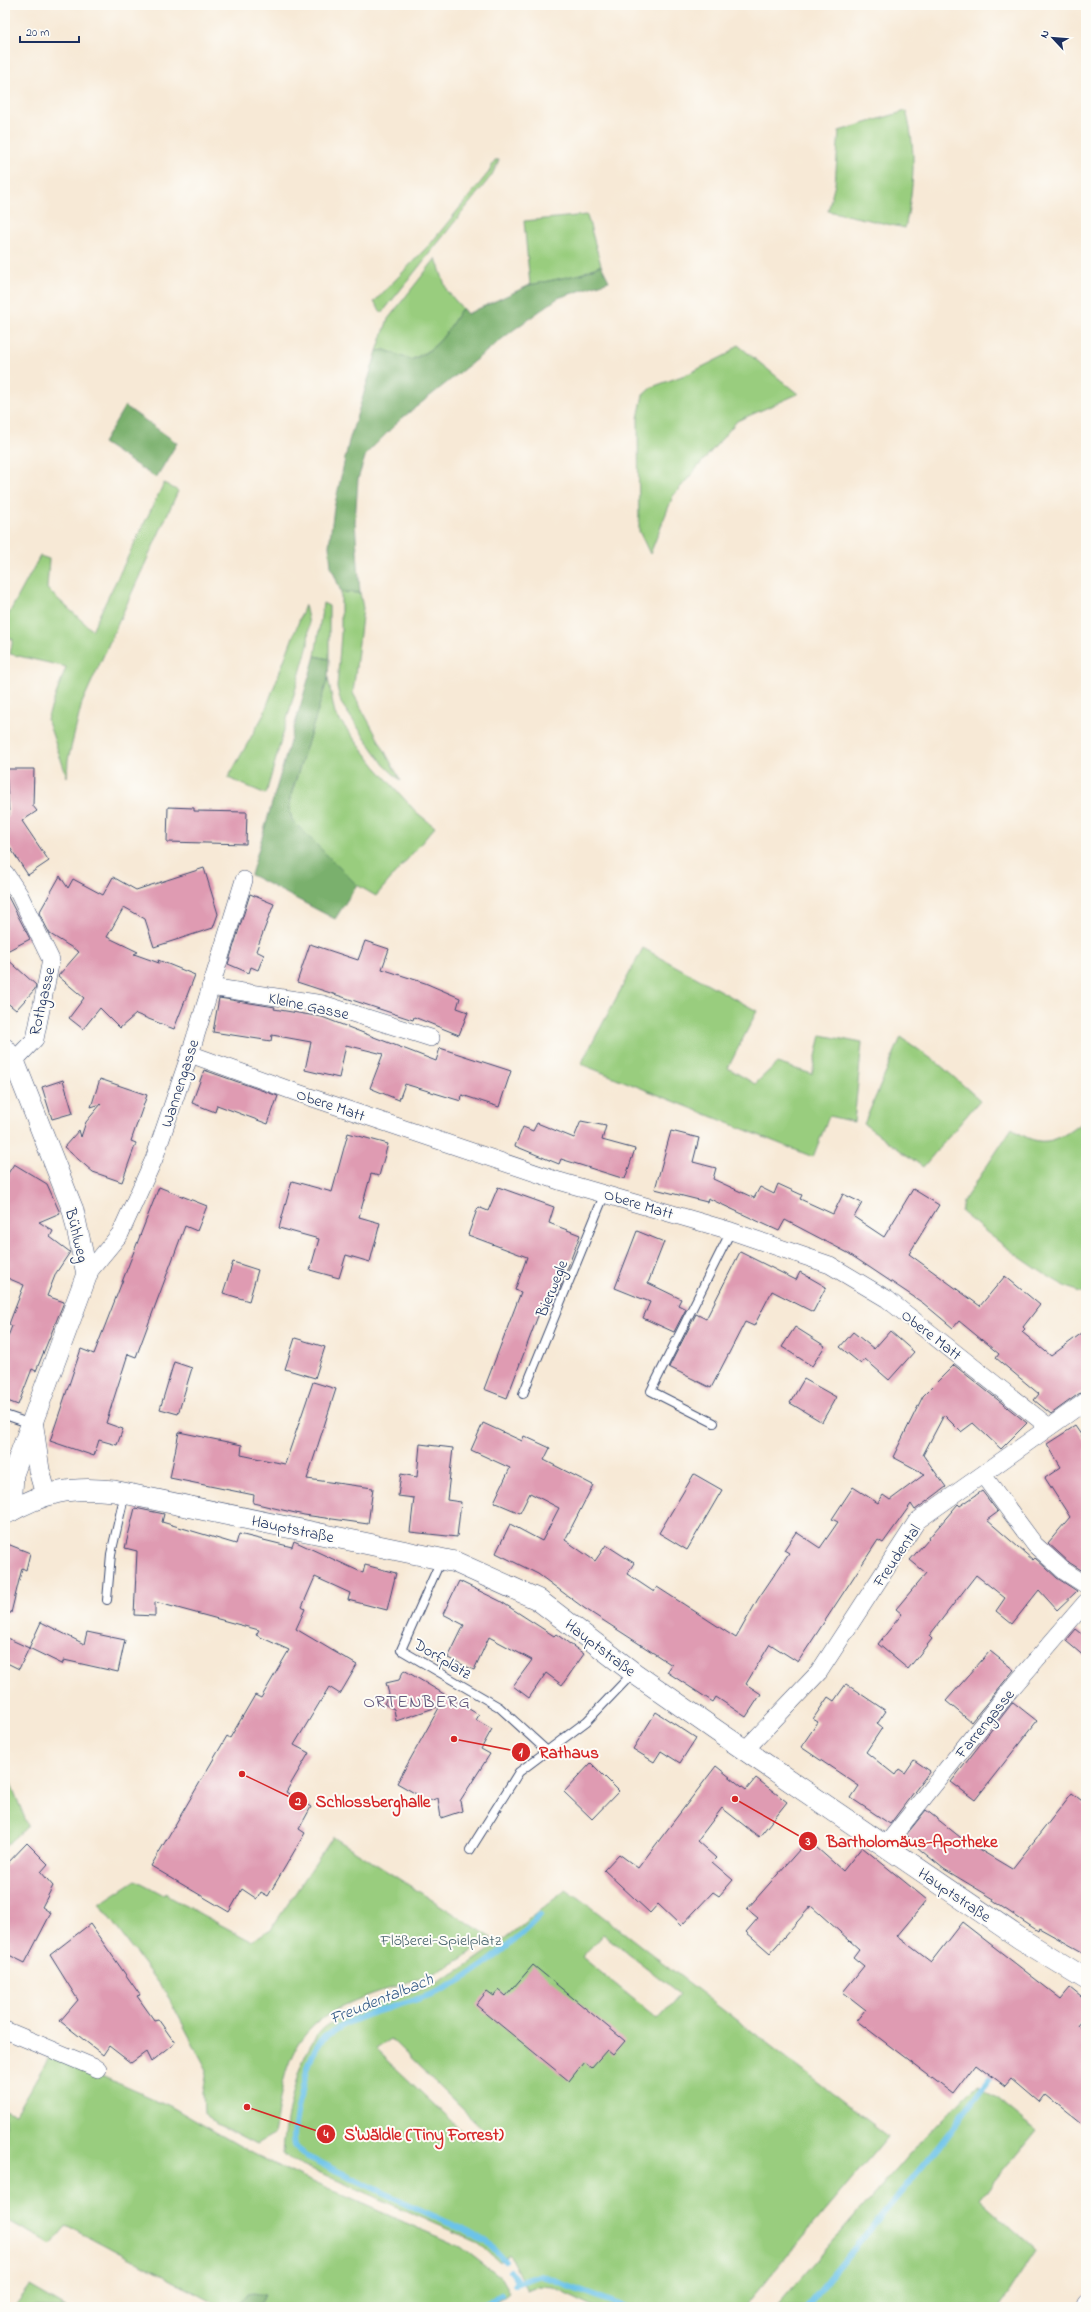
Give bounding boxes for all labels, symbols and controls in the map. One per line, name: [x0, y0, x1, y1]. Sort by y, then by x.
scale bar: [20, 18, 79, 44]
north arrow: [1033, 18, 1073, 58]
text: 20 m: [26, 24, 49, 42]
text: N: [1036, 27, 1054, 41]
street label: Rothgasse: [23, 964, 63, 1038]
street label: Kleine Gasse: [266, 987, 352, 1027]
street label: Wannengasse: [155, 1036, 207, 1131]
street label: Obere Matt: [293, 1083, 369, 1129]
street label: Obere Matt: [601, 1183, 677, 1227]
street label: Bühlweg: [58, 1205, 94, 1265]
street label: Bierwegle: [530, 1256, 576, 1322]
street label: Obere Matt: [895, 1304, 967, 1367]
street label: Hauptstraße: [249, 1510, 337, 1551]
street label: Freudental: [867, 1520, 928, 1593]
street label: Hauptstraße: [559, 1614, 641, 1684]
street label: Dorfplatz: [408, 1633, 476, 1687]
street label: Farrengasse: [949, 1684, 1022, 1765]
district label: ORTENBERG: [363, 1690, 471, 1716]
callout: Rathaus: [511, 1738, 607, 1767]
text: Rathaus: [539, 1741, 599, 1766]
text: 1: [519, 1744, 523, 1762]
callout: Schlossberghalle: [288, 1786, 439, 1815]
text: Schlossberghalle: [316, 1790, 432, 1817]
text: 2: [294, 1793, 301, 1811]
callout: Bartholomäus-Apotheke: [798, 1826, 1006, 1855]
text: Bartholomäus-Apotheke: [825, 1830, 999, 1855]
text: 3: [805, 1833, 811, 1851]
street label: Hauptstraße: [912, 1862, 996, 1929]
park label: Flößerei-Spielplatz: [380, 1929, 502, 1953]
water label: Freudentalbach: [326, 1967, 438, 2031]
callout: S'Wäldle (Tiny Forrest): [316, 2120, 512, 2149]
text: S'Wäldle (Tiny Forrest): [344, 2123, 504, 2150]
text: 4: [323, 2126, 329, 2144]

